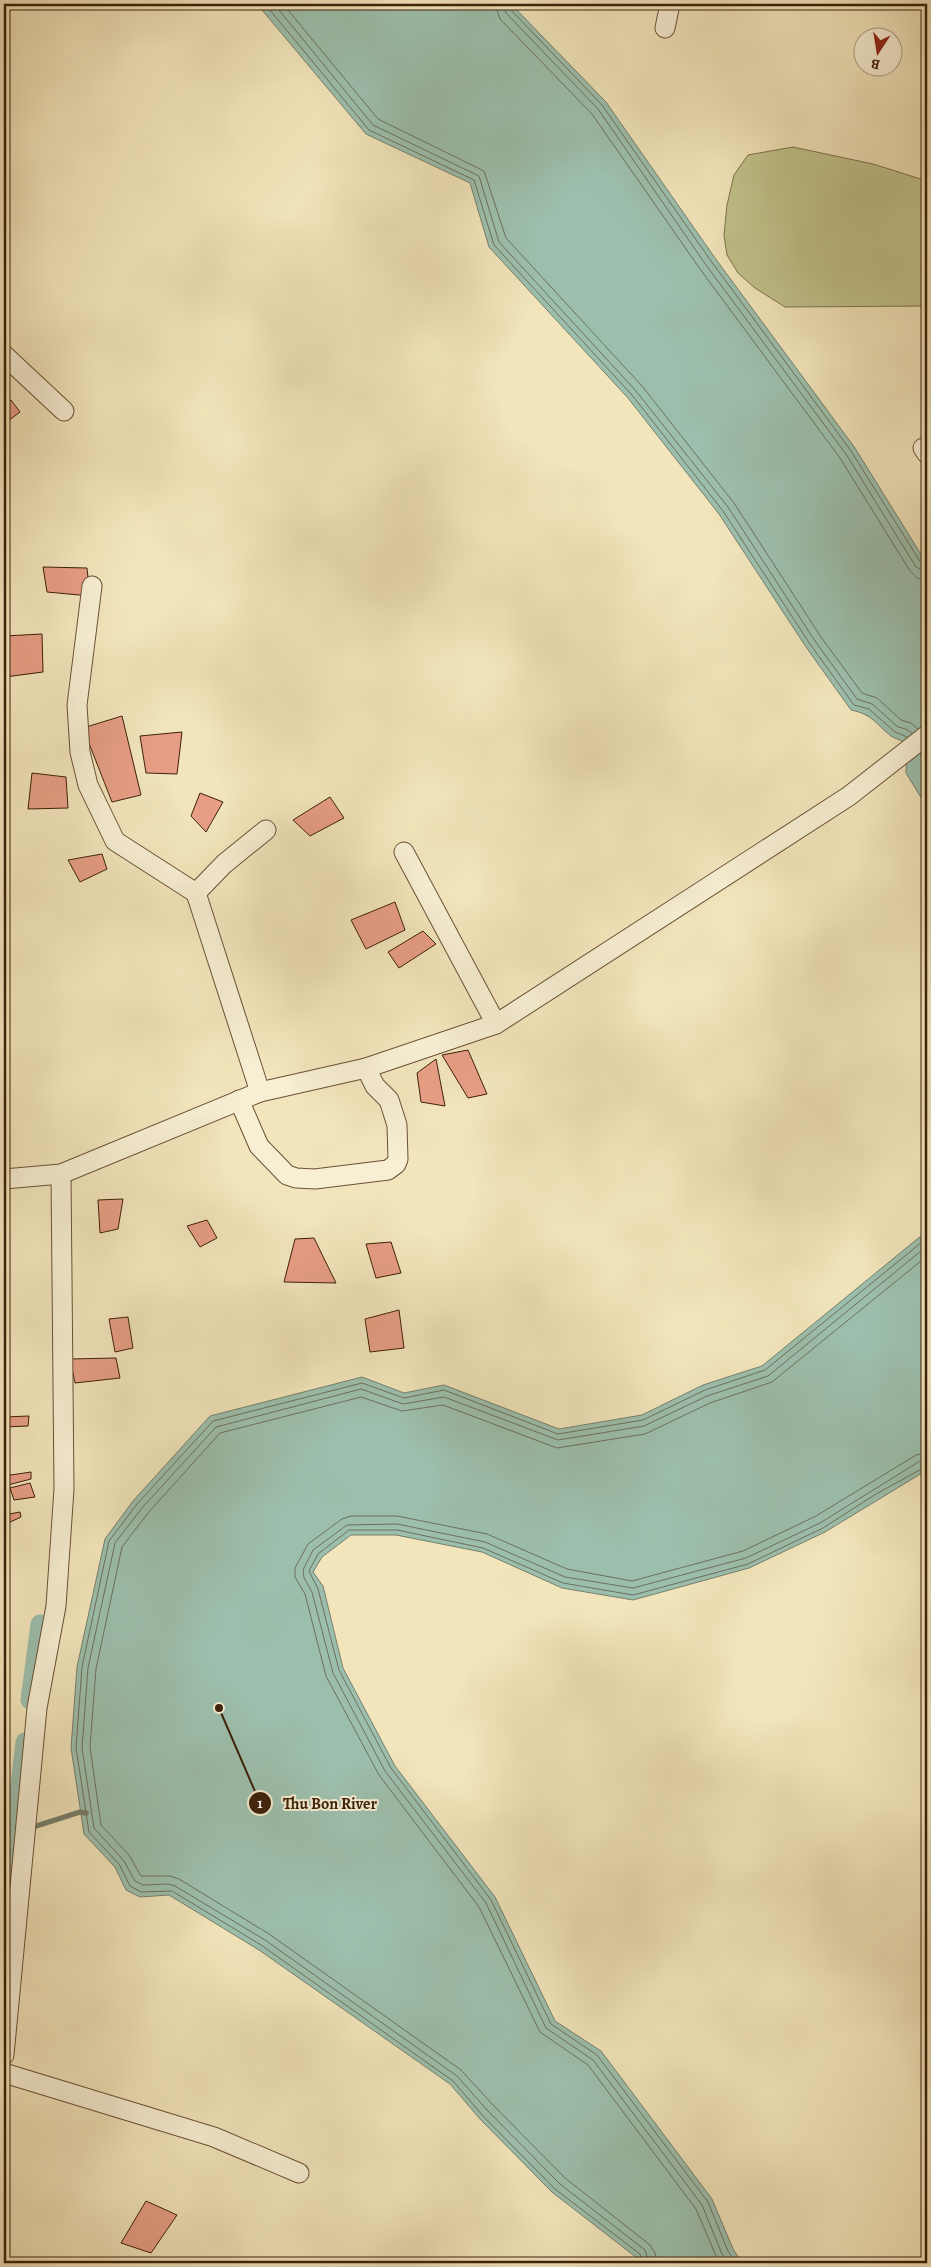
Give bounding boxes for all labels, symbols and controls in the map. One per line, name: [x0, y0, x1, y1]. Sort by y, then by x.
north arrow: [854, 28, 904, 78]
text: B: [869, 54, 882, 74]
callout: Thu Bon River: [248, 1788, 387, 1819]
text: 1: [257, 1793, 263, 1813]
text: Thu Bon River: [283, 1793, 377, 1815]

